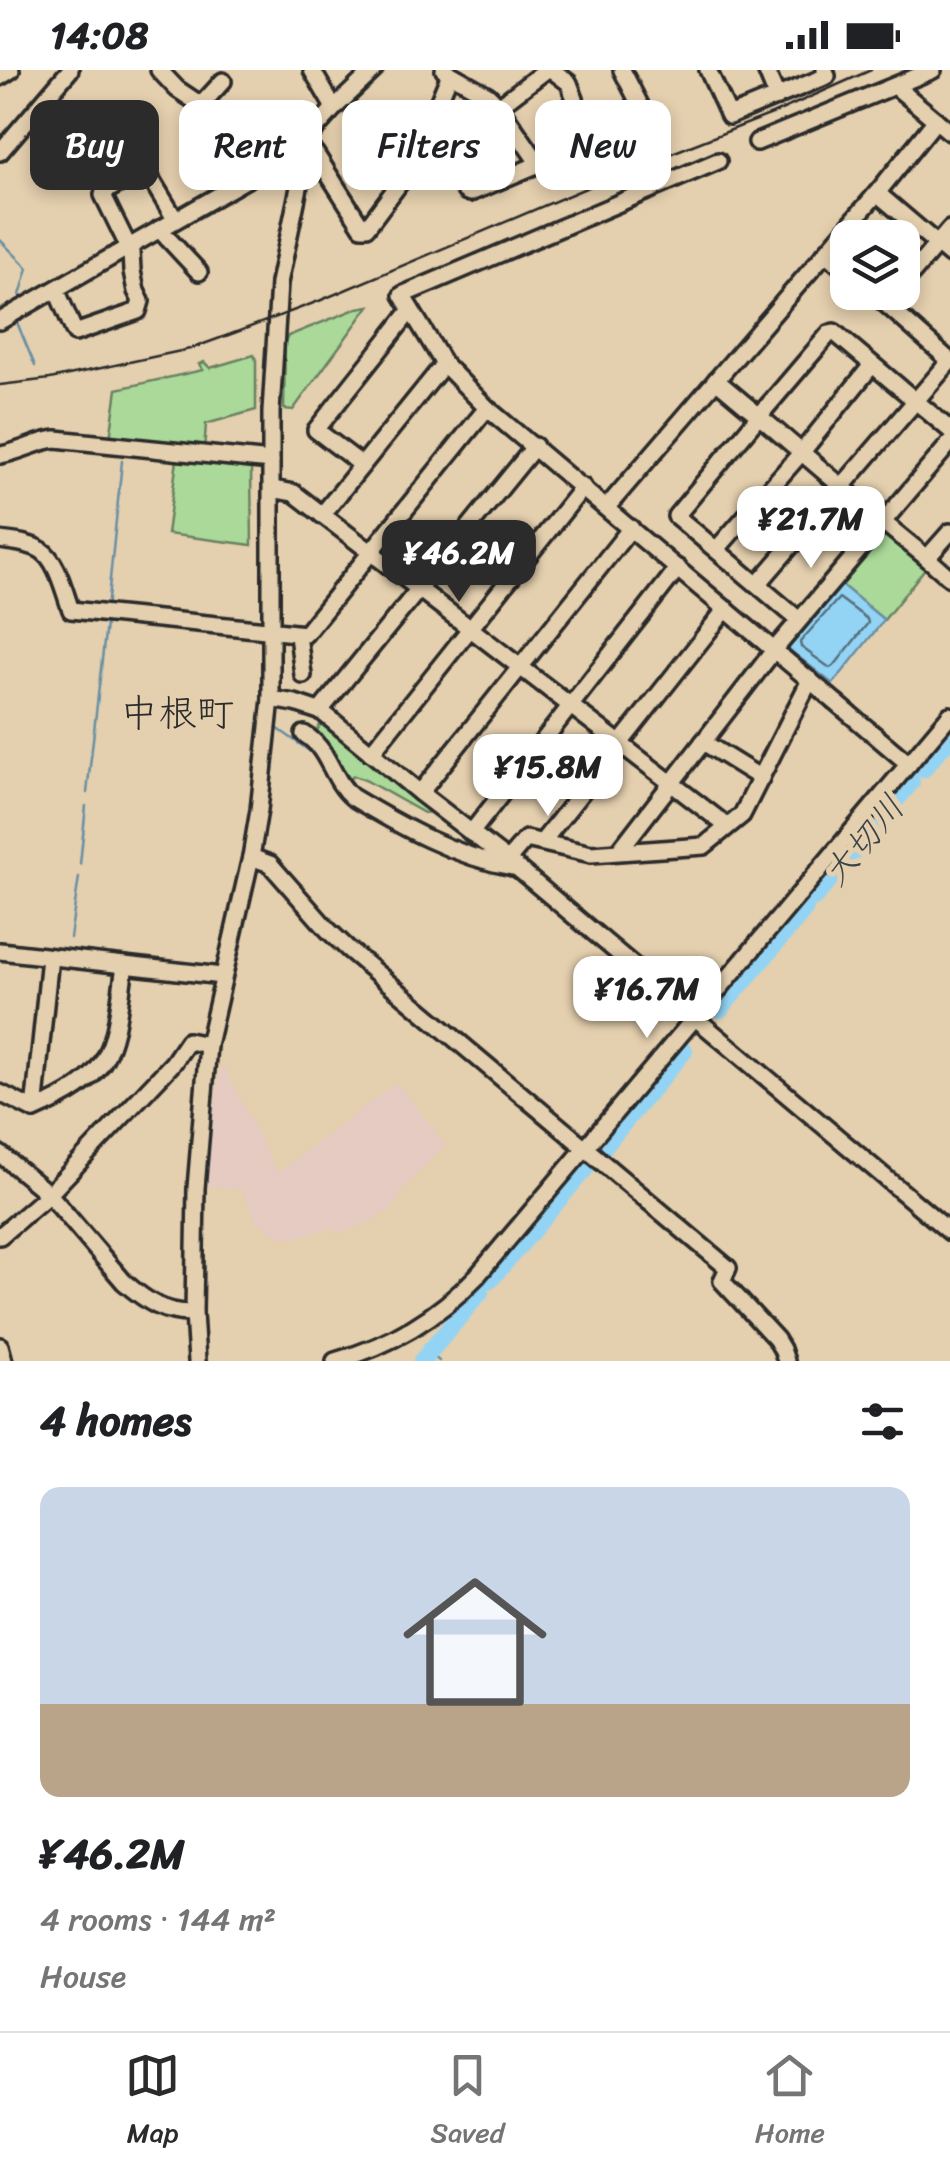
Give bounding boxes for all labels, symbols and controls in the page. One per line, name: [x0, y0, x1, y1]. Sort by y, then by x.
text: 14:08: [50, 2, 148, 69]
chip: Buy: [30, 100, 159, 190]
chip: Rent: [179, 100, 322, 190]
chip: Filters: [342, 100, 515, 190]
chip: New: [535, 100, 671, 190]
map controls: [830, 220, 920, 310]
button: layers: [830, 220, 920, 310]
pin: ¥21.7M: [730, 486, 892, 571]
text: ¥21.7M: [759, 490, 863, 547]
pin: ¥46.2M: [378, 520, 540, 605]
text: ¥46.2M: [404, 524, 514, 581]
district label: 中根町: [120, 680, 234, 747]
pin: ¥15.8M: [467, 734, 629, 819]
text: ¥15.8M: [495, 738, 601, 795]
water label: 大切川: [806, 780, 920, 900]
pin: ¥16.7M: [566, 956, 728, 1041]
text: ¥16.7M: [595, 960, 699, 1017]
text: 4 homes: [40, 1384, 192, 1458]
icon: filters: [855, 1394, 910, 1449]
icon: home: [385, 1552, 565, 1732]
text: ¥46.2M: [40, 1817, 185, 1891]
text: 4 rooms · 144 m²: [40, 1891, 276, 1948]
text: House: [40, 1948, 126, 2005]
tab: Map: [125, 2048, 180, 2157]
tab: Saved: [431, 2048, 504, 2157]
tab: Home: [755, 2048, 825, 2157]

